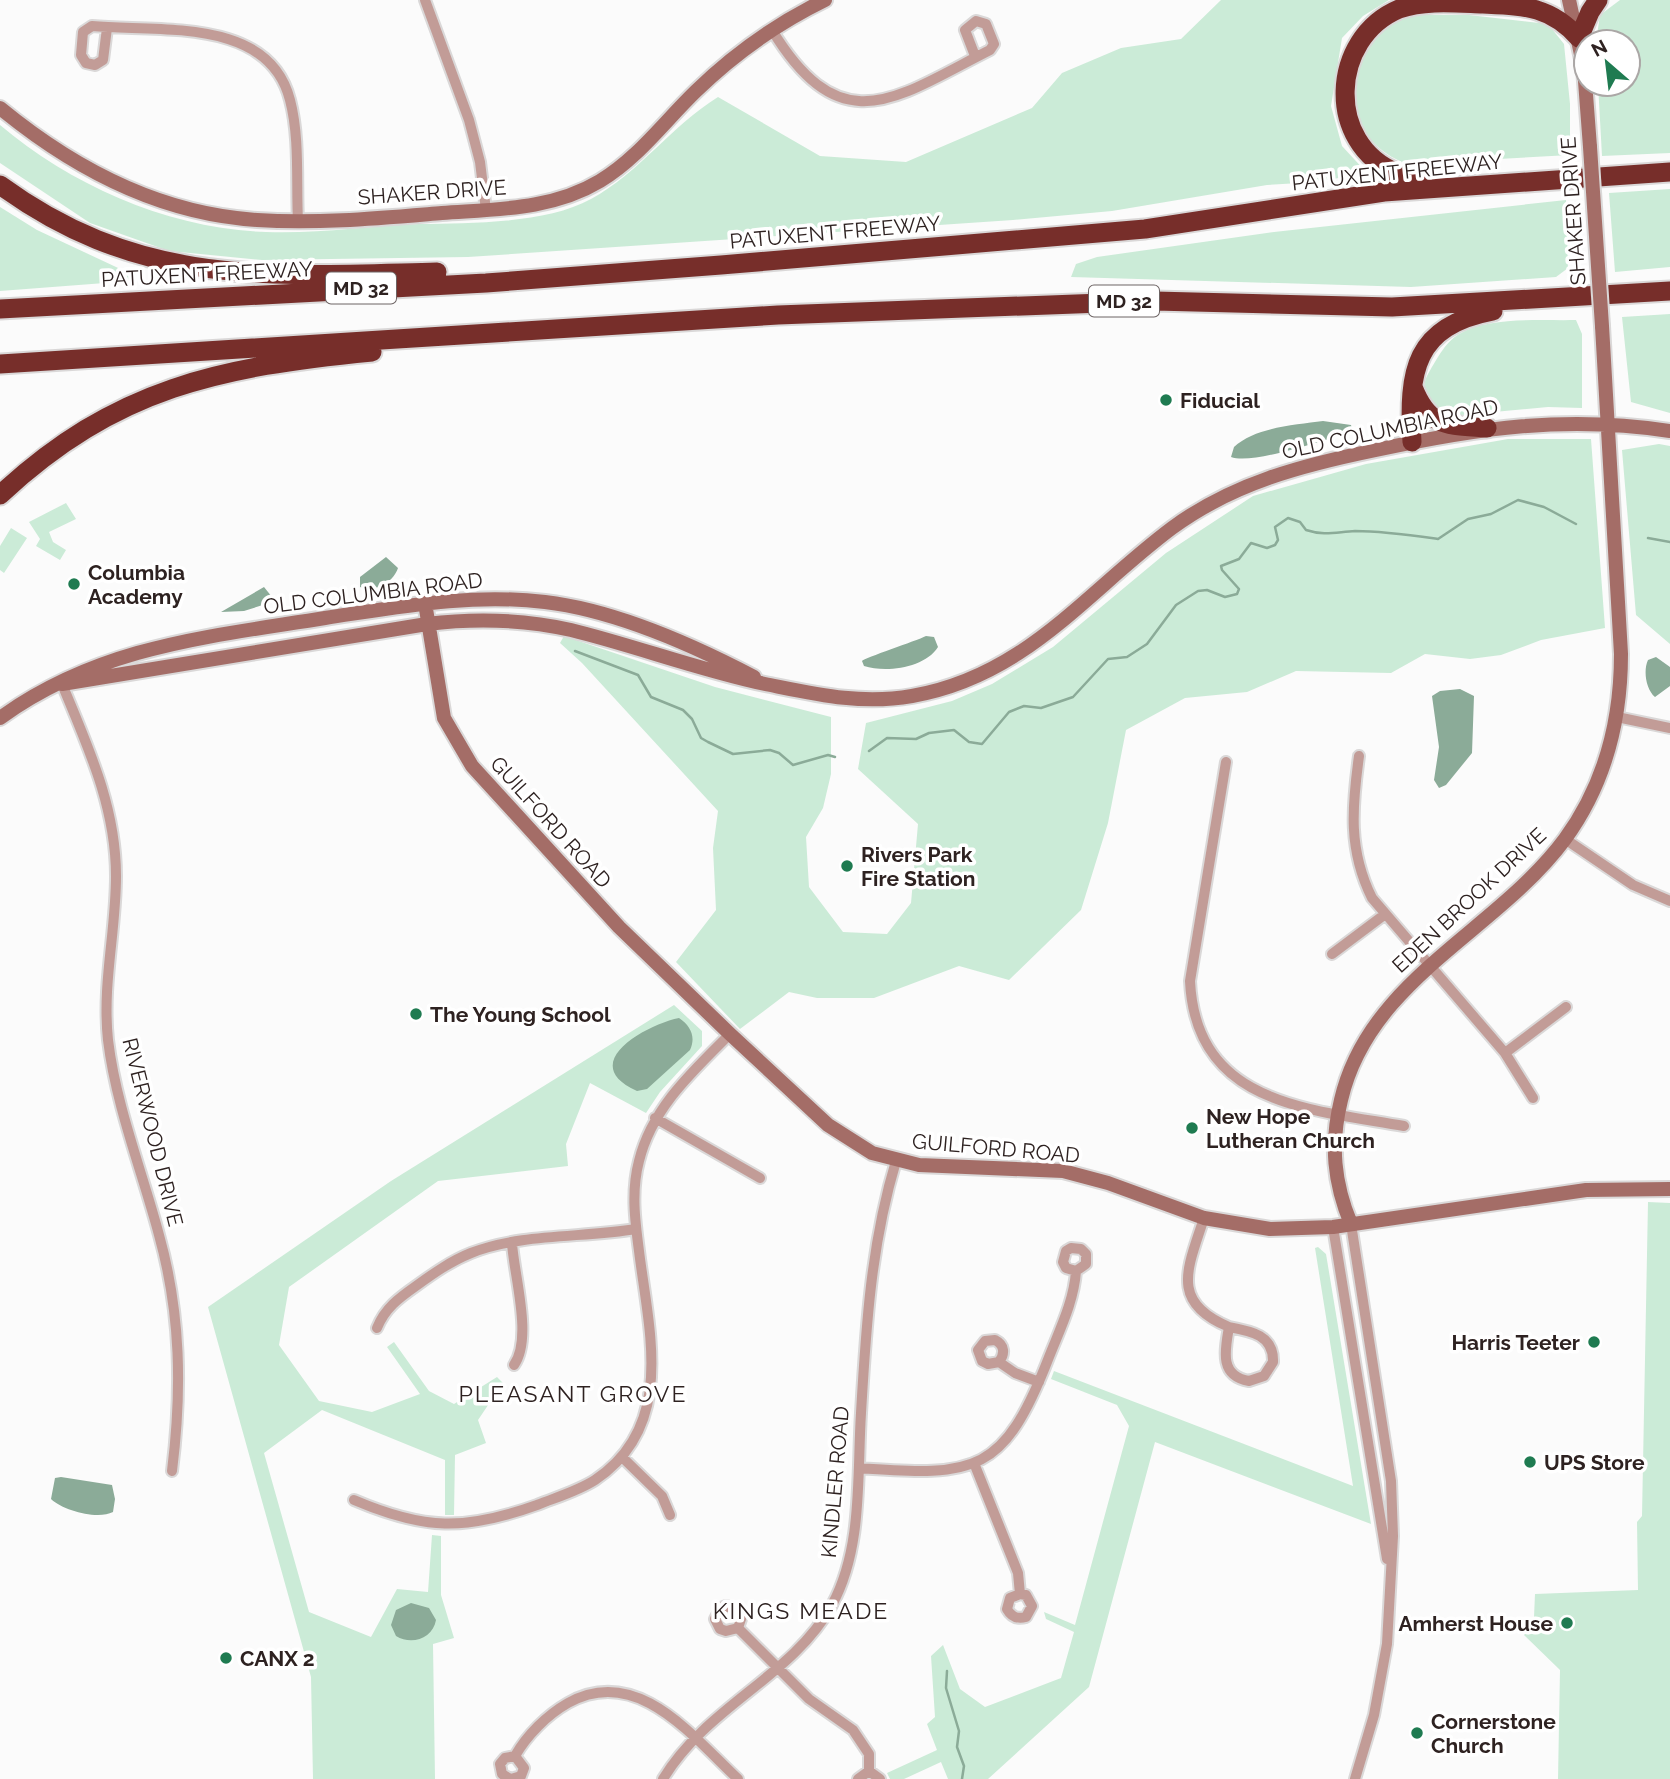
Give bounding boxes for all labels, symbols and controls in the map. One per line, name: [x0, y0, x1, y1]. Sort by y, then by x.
north arrow: [1572, 28, 1642, 98]
text: N: [1587, 35, 1611, 61]
street label: SHAKER DRIVE: [1555, 136, 1591, 286]
street label: PATUXENT FREEWAY: [1290, 148, 1504, 196]
street label: SHAKER DRIVE: [357, 174, 507, 210]
street label: PATUXENT FREEWAY: [728, 210, 942, 254]
street label: PATUXENT FREEWAY: [101, 256, 314, 292]
road number: MD 32: [326, 272, 396, 304]
road number: MD 32: [1089, 286, 1159, 316]
place label: Fiducial: [1180, 388, 1260, 413]
marker: Fiducial: [1158, 392, 1174, 408]
street label: OLD COLUMBIA ROAD: [1280, 394, 1500, 464]
place label: Columbia Academy: [88, 560, 185, 609]
street label: OLD COLUMBIA ROAD: [262, 567, 484, 619]
marker: Columbia Academy: [66, 576, 82, 592]
street label: GUILFORD ROAD: [485, 751, 617, 893]
street label: EDEN BROOK DRIVE: [1387, 822, 1551, 978]
place label: Rivers Park Fire Station: [861, 842, 975, 891]
marker: Rivers Park Fire Station: [839, 858, 855, 874]
place label: The Young School: [430, 1002, 611, 1027]
marker: The Young School: [408, 1006, 424, 1022]
street label: RIVERWOOD DRIVE: [117, 1035, 189, 1229]
place label: New Hope Lutheran Church: [1206, 1104, 1375, 1153]
marker: New Hope Lutheran Church: [1184, 1120, 1200, 1136]
street label: GUILFORD ROAD: [911, 1128, 1081, 1168]
place label: Harris Teeter: [1451, 1330, 1580, 1355]
marker: Harris Teeter: [1586, 1334, 1602, 1350]
district label: PLEASANT GROVE: [459, 1380, 687, 1407]
street label: KINDLER ROAD: [816, 1405, 854, 1559]
place label: UPS Store: [1544, 1450, 1645, 1475]
marker: UPS Store: [1522, 1454, 1538, 1470]
district label: KINGS MEADE: [713, 1597, 889, 1624]
place label: Amherst House: [1398, 1611, 1553, 1636]
marker: Amherst House: [1559, 1615, 1575, 1631]
place label: CANX 2: [240, 1646, 315, 1671]
marker: CANX 2: [218, 1650, 234, 1666]
place label: Cornerstone Church: [1431, 1709, 1556, 1758]
marker: Cornerstone Church: [1409, 1725, 1425, 1741]

